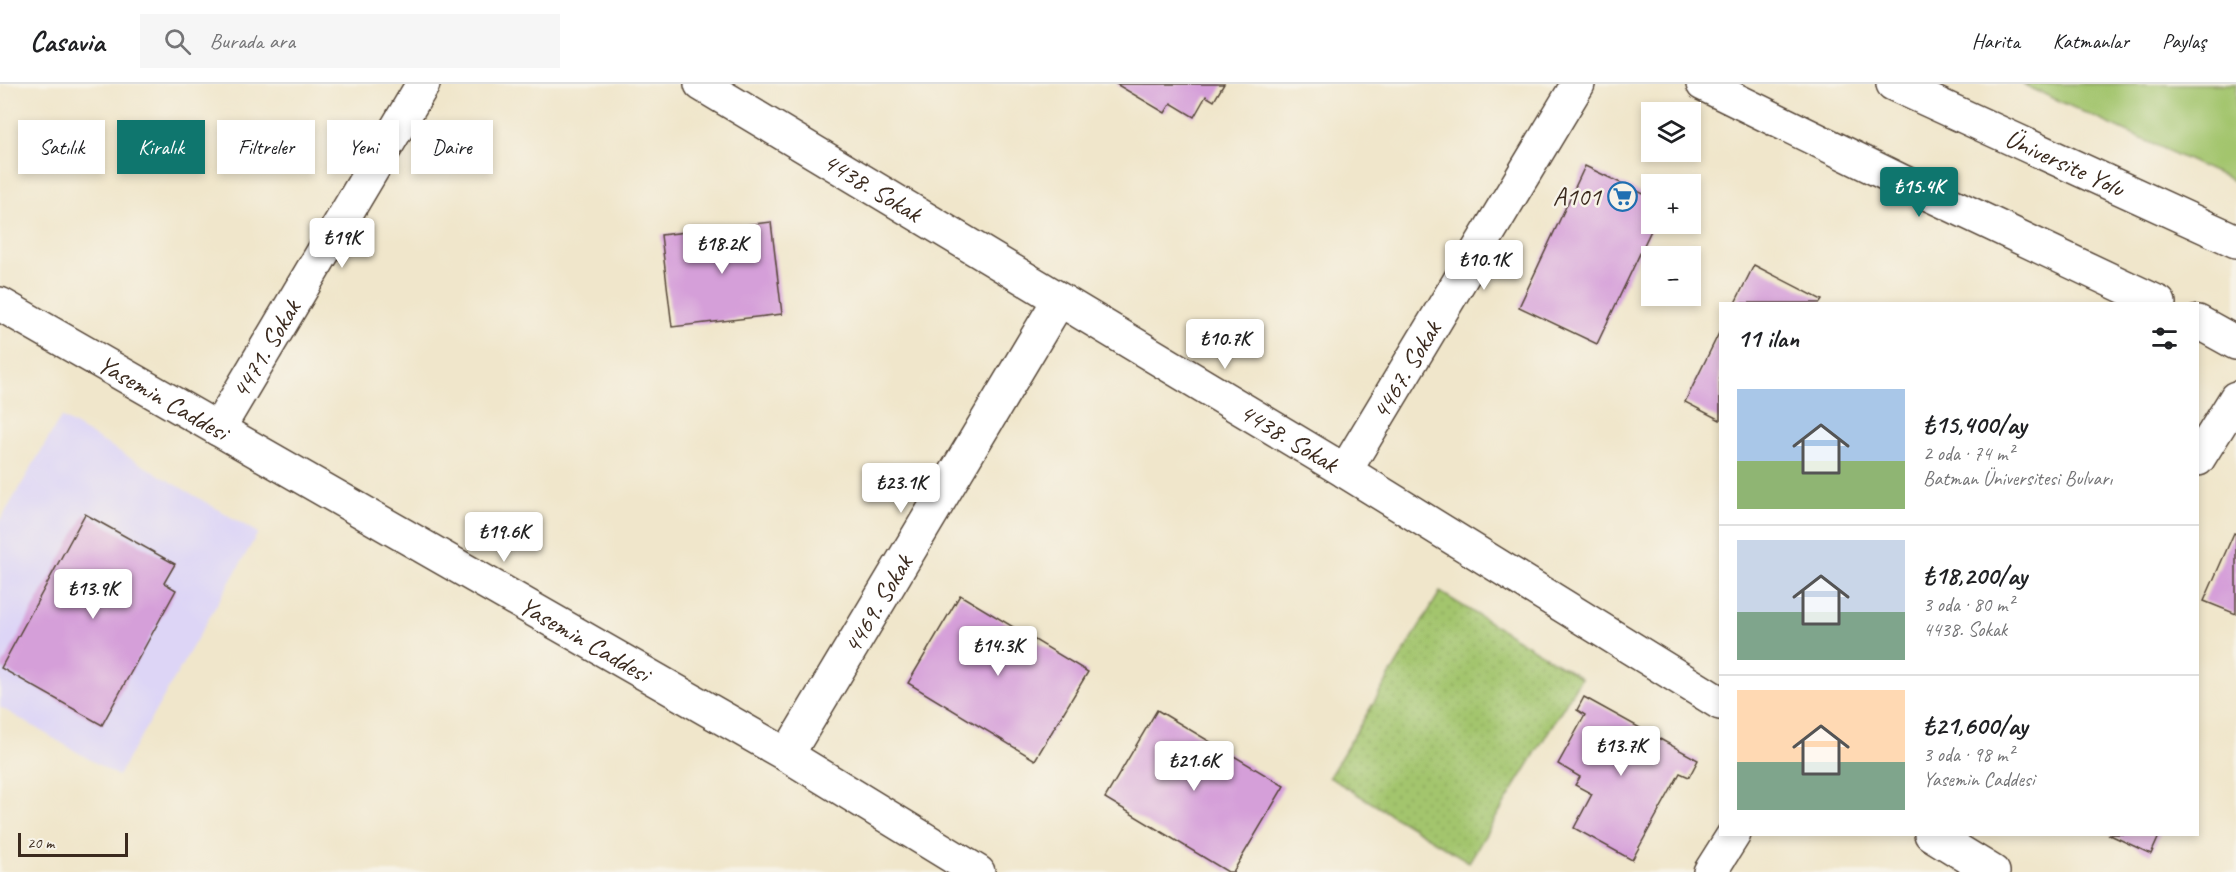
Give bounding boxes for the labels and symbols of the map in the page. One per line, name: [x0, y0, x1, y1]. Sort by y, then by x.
street label: Üniversite Yolu: [2000, 121, 2131, 205]
street label: 4438. Sokak: [817, 145, 929, 230]
pin: ₺15.4K: [1870, 167, 1968, 218]
place label: A101: [1553, 180, 1602, 213]
supermarket icon: A101: [1606, 180, 1638, 212]
pin: ₺19K: [306, 218, 378, 269]
pin: ₺18.2K: [673, 224, 771, 275]
pin: ₺10.1K: [1435, 240, 1533, 291]
street label: 4471. Sokak: [223, 292, 308, 404]
street label: 4467. Sokak: [1364, 313, 1449, 425]
pin: ₺10.7K: [1176, 319, 1274, 370]
street label: Yasemin Caddesi: [92, 347, 237, 449]
street label: 4438. Sokak: [1234, 395, 1346, 480]
pin: ₺23.1K: [852, 463, 950, 514]
pin: ₺19.6K: [455, 512, 553, 563]
street label: 4469. Sokak: [835, 547, 920, 659]
pin: ₺13.9K: [44, 569, 142, 620]
street label: Yasemin Caddesi: [514, 589, 659, 691]
pin: ₺14.3K: [949, 626, 1047, 677]
pin: ₺13.7K: [1572, 726, 1670, 777]
pin: ₺21.6K: [1145, 741, 1243, 792]
scale bar: [18, 830, 128, 858]

